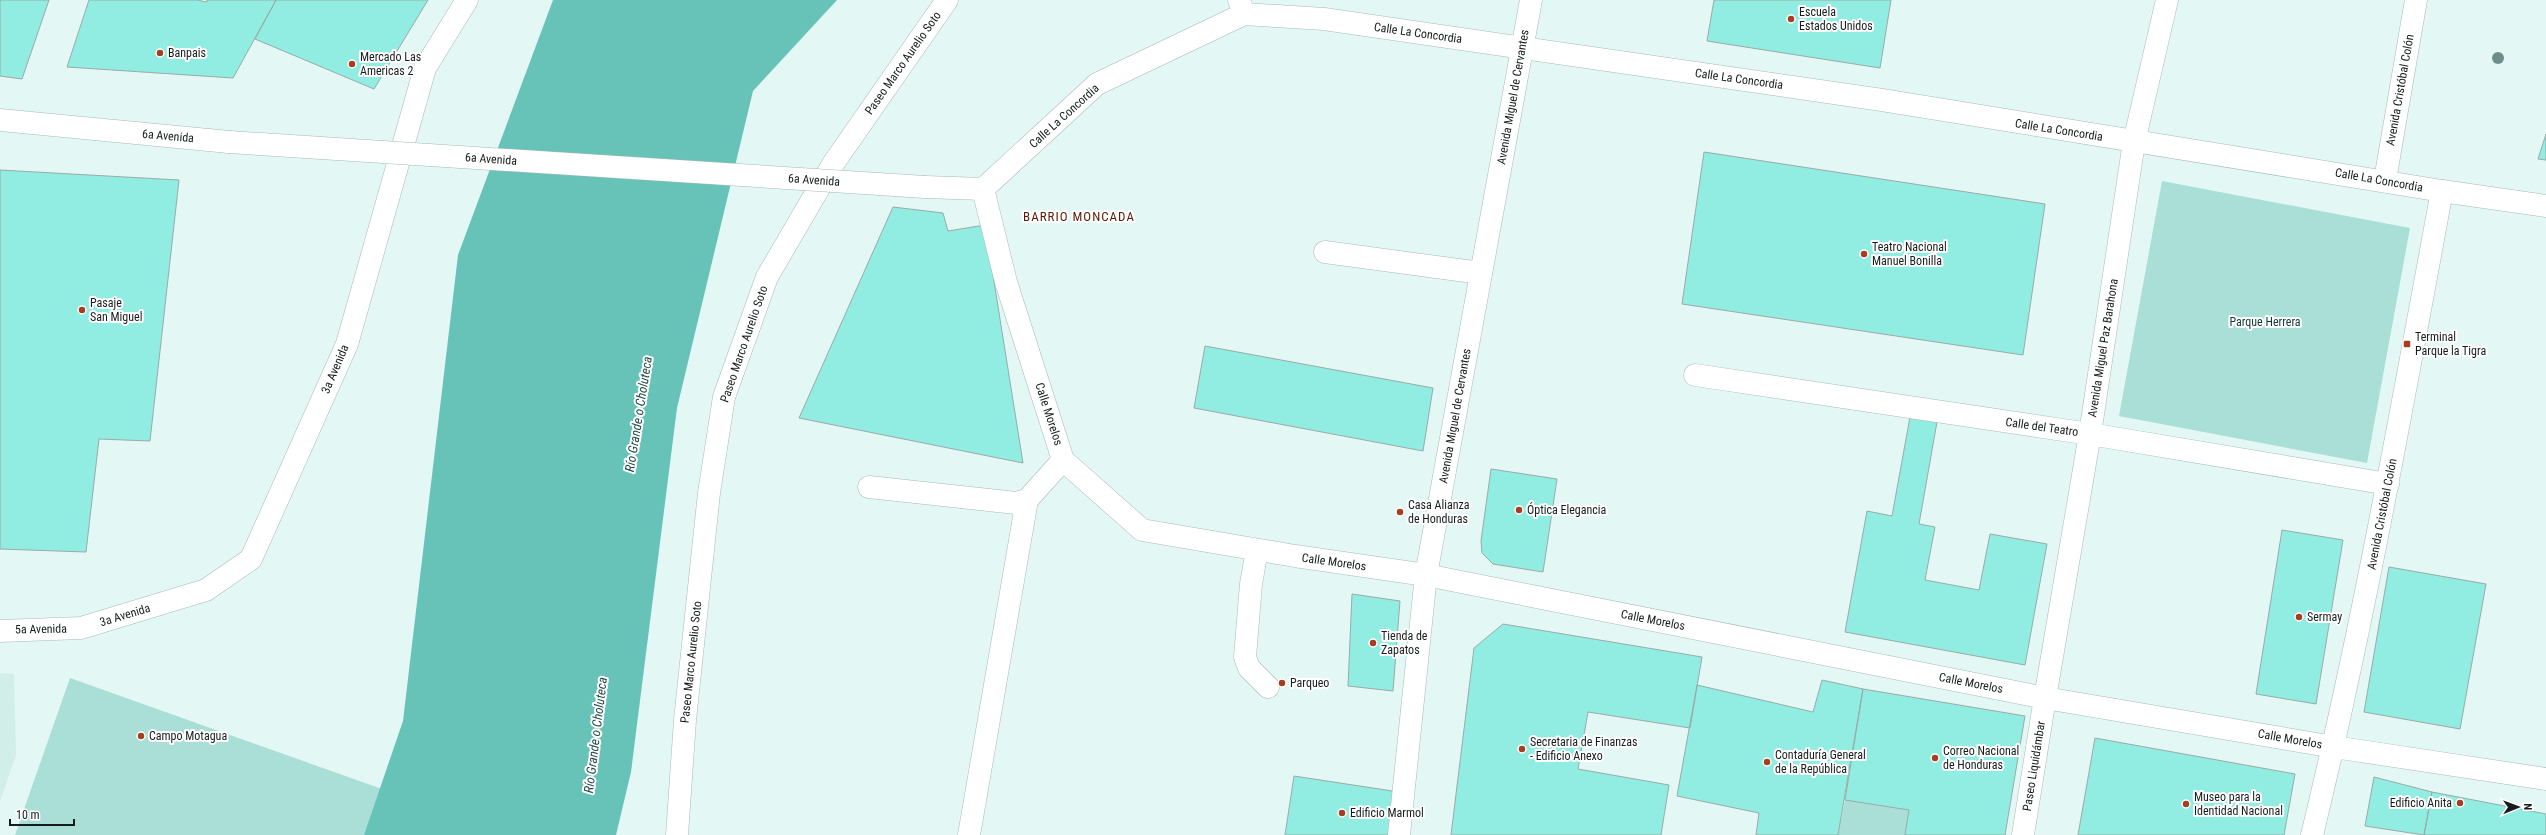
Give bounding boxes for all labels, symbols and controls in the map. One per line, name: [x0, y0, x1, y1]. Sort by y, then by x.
place label: Escuela Estados Unidos: [1799, 5, 1873, 33]
street label: Paseo Marco Aurelio Soto: [862, 9, 944, 117]
marker: Escuela Estados Unidos: [1786, 14, 1796, 24]
street label: Calle La Concordia: [1373, 20, 1463, 46]
street label: Avenida Miguel de Cervantes: [1494, 28, 1532, 166]
street label: Avenida Cristóbal Colón: [2383, 33, 2417, 147]
place label: Banpais: [168, 46, 206, 60]
marker: Banpais: [155, 48, 165, 58]
place label: Mercado Las Americas 2: [360, 50, 421, 78]
marker: Mercado Las Americas 2: [347, 59, 357, 69]
street label: Calle La Concordia: [1694, 66, 1784, 92]
street label: Calle La Concordia: [1026, 81, 1102, 151]
street label: Calle La Concordia: [2014, 116, 2104, 144]
street label: 6a Avenida: [141, 127, 195, 145]
street label: 6a Avenida: [465, 150, 518, 168]
street label: Calle La Concordia: [2334, 165, 2424, 195]
street label: 6a Avenida: [788, 171, 841, 189]
district label: BARRIO MONCADA: [1023, 209, 1135, 224]
place label: Teatro Nacional Manuel Bonilla: [1872, 240, 1947, 268]
marker: Teatro Nacional Manuel Bonilla: [1859, 249, 1869, 259]
street label: Avenida Miguel Paz Barahona: [2085, 277, 2121, 418]
street label: Paseo Marco Aurelio Soto: [717, 284, 771, 404]
place label: Pasaje San Miguel: [90, 296, 142, 324]
marker: Pasaje San Miguel: [77, 305, 87, 315]
park label: Parque Herrera: [2229, 315, 2301, 329]
place label: Terminal Parque la Tigra: [2415, 330, 2486, 358]
marker: Terminal Parque la Tigra: [2402, 339, 2412, 349]
street label: 3a Avenida: [318, 342, 352, 396]
street label: Avenida Miguel de Cervantes: [1436, 347, 1474, 485]
water label: Río Grande o Choluteca: [622, 355, 655, 473]
street label: Calle Morelos: [1032, 381, 1066, 447]
street label: Calle del Teatro: [2005, 415, 2079, 439]
street label: Avenida Cristóbal Colón: [2364, 457, 2400, 571]
place label: Casa Alianza de Honduras: [1408, 498, 1470, 526]
place label: Óptica Elegancia: [1527, 502, 1607, 517]
marker: Óptica Elegancia: [1514, 505, 1524, 515]
marker: Casa Alianza de Honduras: [1395, 507, 1405, 517]
street label: Calle Morelos: [1301, 551, 1367, 573]
street label: Paseo Marco Aurelio Soto: [678, 600, 704, 724]
street label: 3a Avenida: [98, 601, 152, 629]
street label: Calle Morelos: [1620, 607, 1686, 633]
place label: Sermay: [2307, 610, 2342, 624]
marker: Sermay: [2294, 612, 2304, 622]
street label: 5a Avenida: [15, 622, 67, 636]
place label: Tienda de Zapatos: [1381, 629, 1428, 657]
marker: Tienda de Zapatos: [1368, 638, 1378, 648]
street label: Calle Morelos: [1938, 670, 2004, 696]
water label: Río Grande o Choluteca: [581, 676, 610, 794]
place label: Parqueo: [1290, 676, 1329, 690]
marker: Parqueo: [1277, 678, 1287, 688]
street label: Paseo Liquidámbar: [2020, 719, 2048, 812]
street label: Calle Morelos: [2257, 726, 2323, 752]
place label: Campo Motagua: [149, 729, 227, 743]
marker: Campo Motagua: [136, 731, 146, 741]
place label: Secretaria de Finanzas - Edificio Anexo: [1530, 735, 1638, 763]
marker: Secretaria de Finanzas - Edificio Anexo: [1517, 744, 1527, 754]
place label: Correo Nacional de Honduras: [1943, 744, 2019, 772]
place label: Contaduría General de la República: [1775, 748, 1866, 776]
marker: Correo Nacional de Honduras: [1930, 753, 1940, 763]
marker: Contaduría General de la República: [1762, 757, 1772, 767]
north arrow: [2498, 787, 2538, 827]
place label: Museo para la Identidad Nacional: [2194, 790, 2283, 818]
place label: Edificio Anita: [2390, 796, 2452, 810]
marker: Edificio Anita: [2455, 798, 2465, 808]
marker: Museo para la Identidad Nacional: [2181, 799, 2191, 809]
scale bar: [10, 801, 74, 827]
text: N: [2521, 803, 2534, 811]
place label: Edificio Marmol: [1350, 806, 1424, 820]
text: 10 m: [16, 808, 40, 822]
marker: Edificio Marmol: [1337, 808, 1347, 818]

